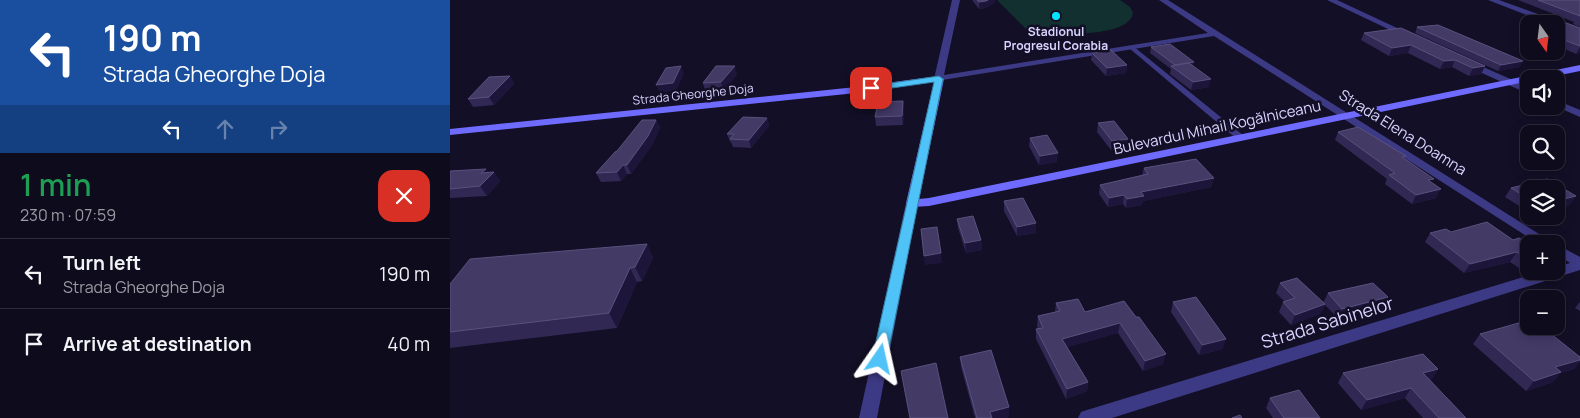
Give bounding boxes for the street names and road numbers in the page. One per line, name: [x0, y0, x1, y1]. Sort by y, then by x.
street label: Strada Gheorghe Doja: [632, 79, 754, 109]
street label: Strada Elena Doamna: [1335, 84, 1471, 180]
street label: Bulevardul Mihail Kogălniceanu: [1111, 95, 1323, 159]
street label: Strada Sabinelor: [1258, 290, 1397, 354]

